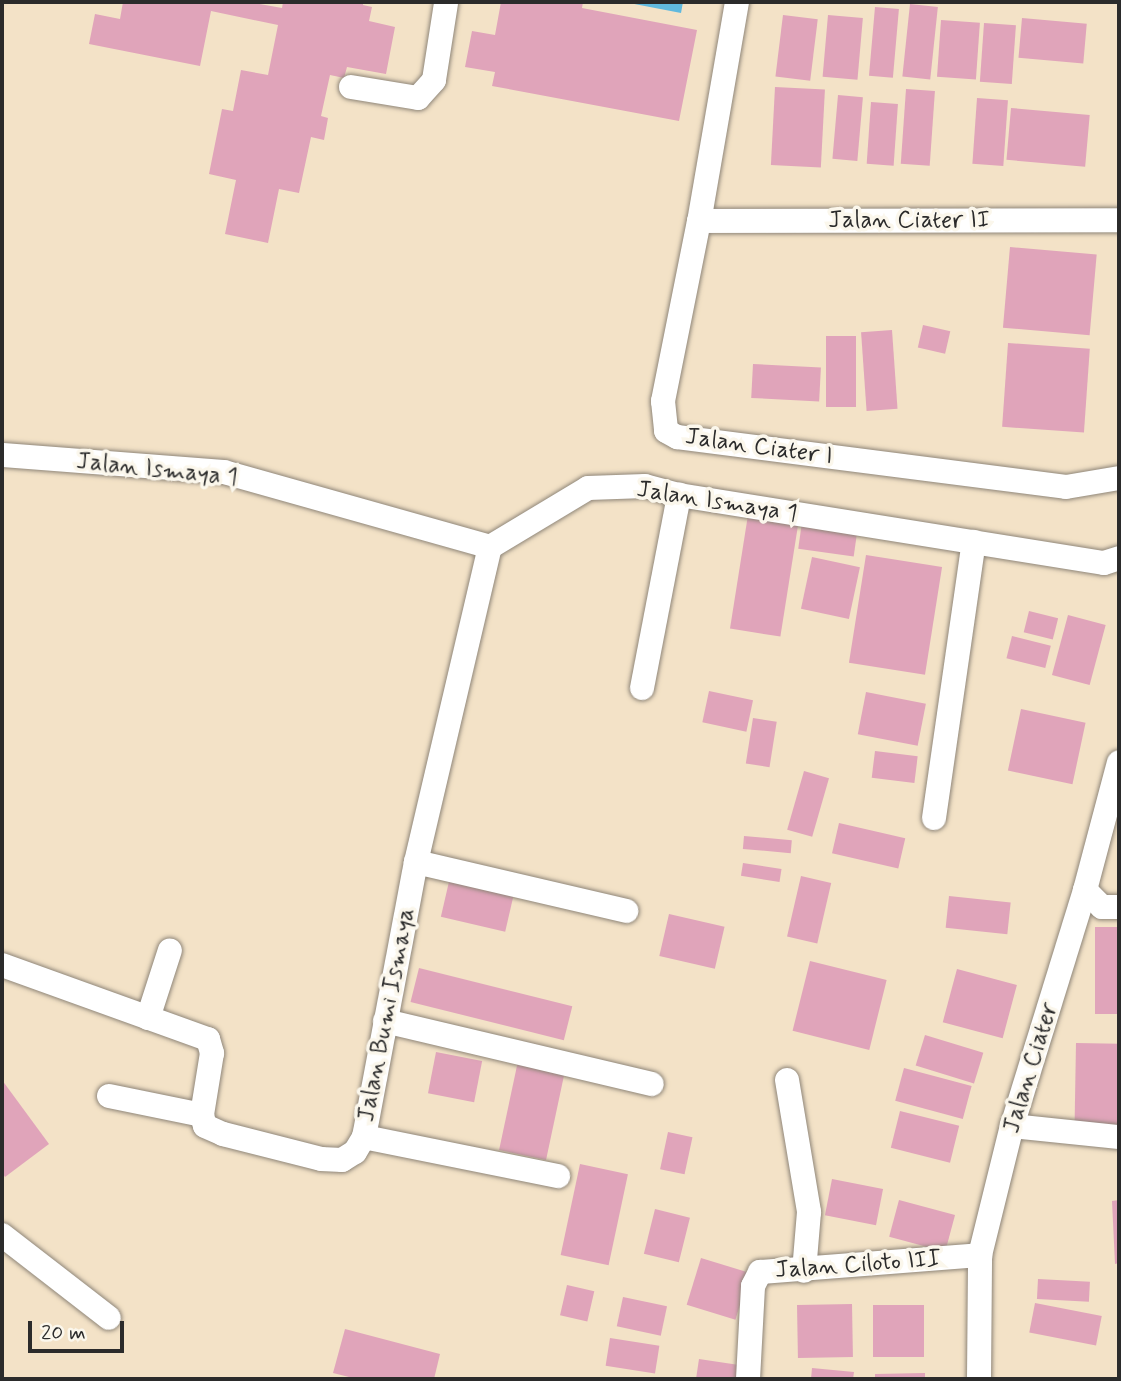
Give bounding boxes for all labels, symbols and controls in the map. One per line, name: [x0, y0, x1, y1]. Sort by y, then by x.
street label: Jalan Ciater II: [826, 207, 992, 235]
street label: Jalan Ciater I: [682, 422, 836, 472]
street label: Jalan Ismaya 1: [71, 447, 243, 493]
street label: Jalan Ismaya 1: [631, 475, 803, 529]
street label: Jalan Bumi Ismaya: [353, 908, 421, 1122]
street label: Jalan Ciater: [998, 1000, 1064, 1136]
street label: Jalan Ciloto III: [775, 1245, 941, 1285]
scale bar: [32, 1308, 128, 1352]
text: 20 m: [41, 1319, 86, 1347]

